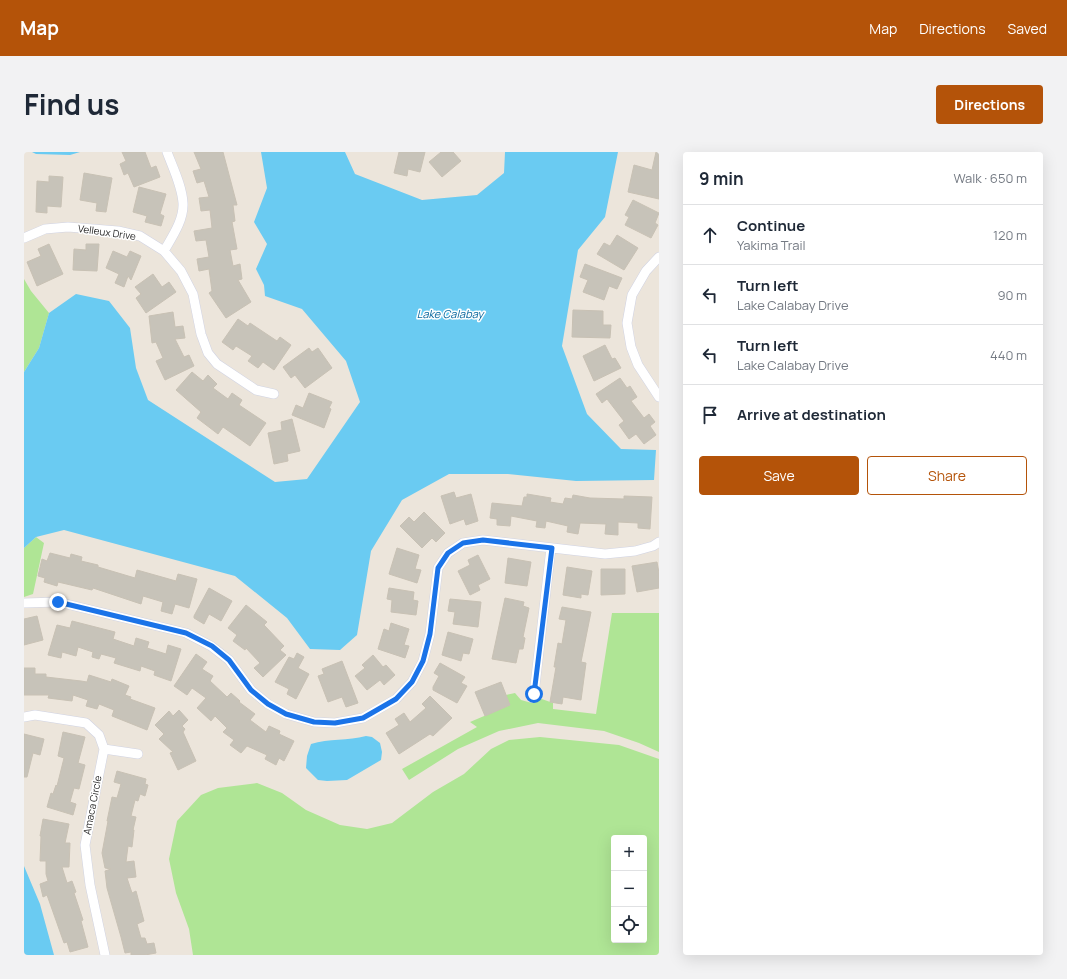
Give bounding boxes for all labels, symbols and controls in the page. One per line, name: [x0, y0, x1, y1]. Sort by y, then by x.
text: Map: [20, 15, 59, 41]
text: Map: [869, 19, 897, 38]
text: Directions: [919, 19, 986, 38]
text: Saved: [1008, 19, 1047, 38]
text: Find us: [24, 85, 119, 123]
button: Directions: [936, 85, 1043, 124]
text: 9 min: [699, 167, 744, 190]
text: Walk · 650 m: [953, 169, 1027, 187]
text: Continue: [737, 215, 805, 236]
street label: Velleux Drive: [77, 221, 137, 243]
icon: ahead: [699, 224, 721, 246]
text: 120 m: [993, 226, 1027, 244]
text: Yakima Trail: [737, 236, 806, 254]
text: Turn left: [737, 275, 799, 296]
icon: left: [699, 284, 721, 306]
text: 90 m: [997, 286, 1027, 304]
text: Lake Calabay Drive: [737, 296, 849, 314]
water label: Lake Calabay: [417, 306, 485, 321]
text: Turn left: [737, 335, 799, 356]
icon: left: [699, 344, 721, 366]
text: 440 m: [990, 346, 1027, 364]
text: Lake Calabay Drive: [737, 356, 849, 374]
icon: arrive: [699, 404, 721, 426]
text: Arrive at destination: [737, 404, 886, 425]
button: Save: [699, 456, 859, 495]
button: Share: [867, 456, 1027, 495]
route end: [49, 593, 67, 611]
route start: [525, 685, 543, 703]
street label: Amaca Circle: [79, 774, 105, 836]
map controls: [611, 835, 647, 943]
button: +: [611, 835, 647, 871]
button: −: [611, 871, 647, 907]
button: locate: [611, 907, 647, 943]

